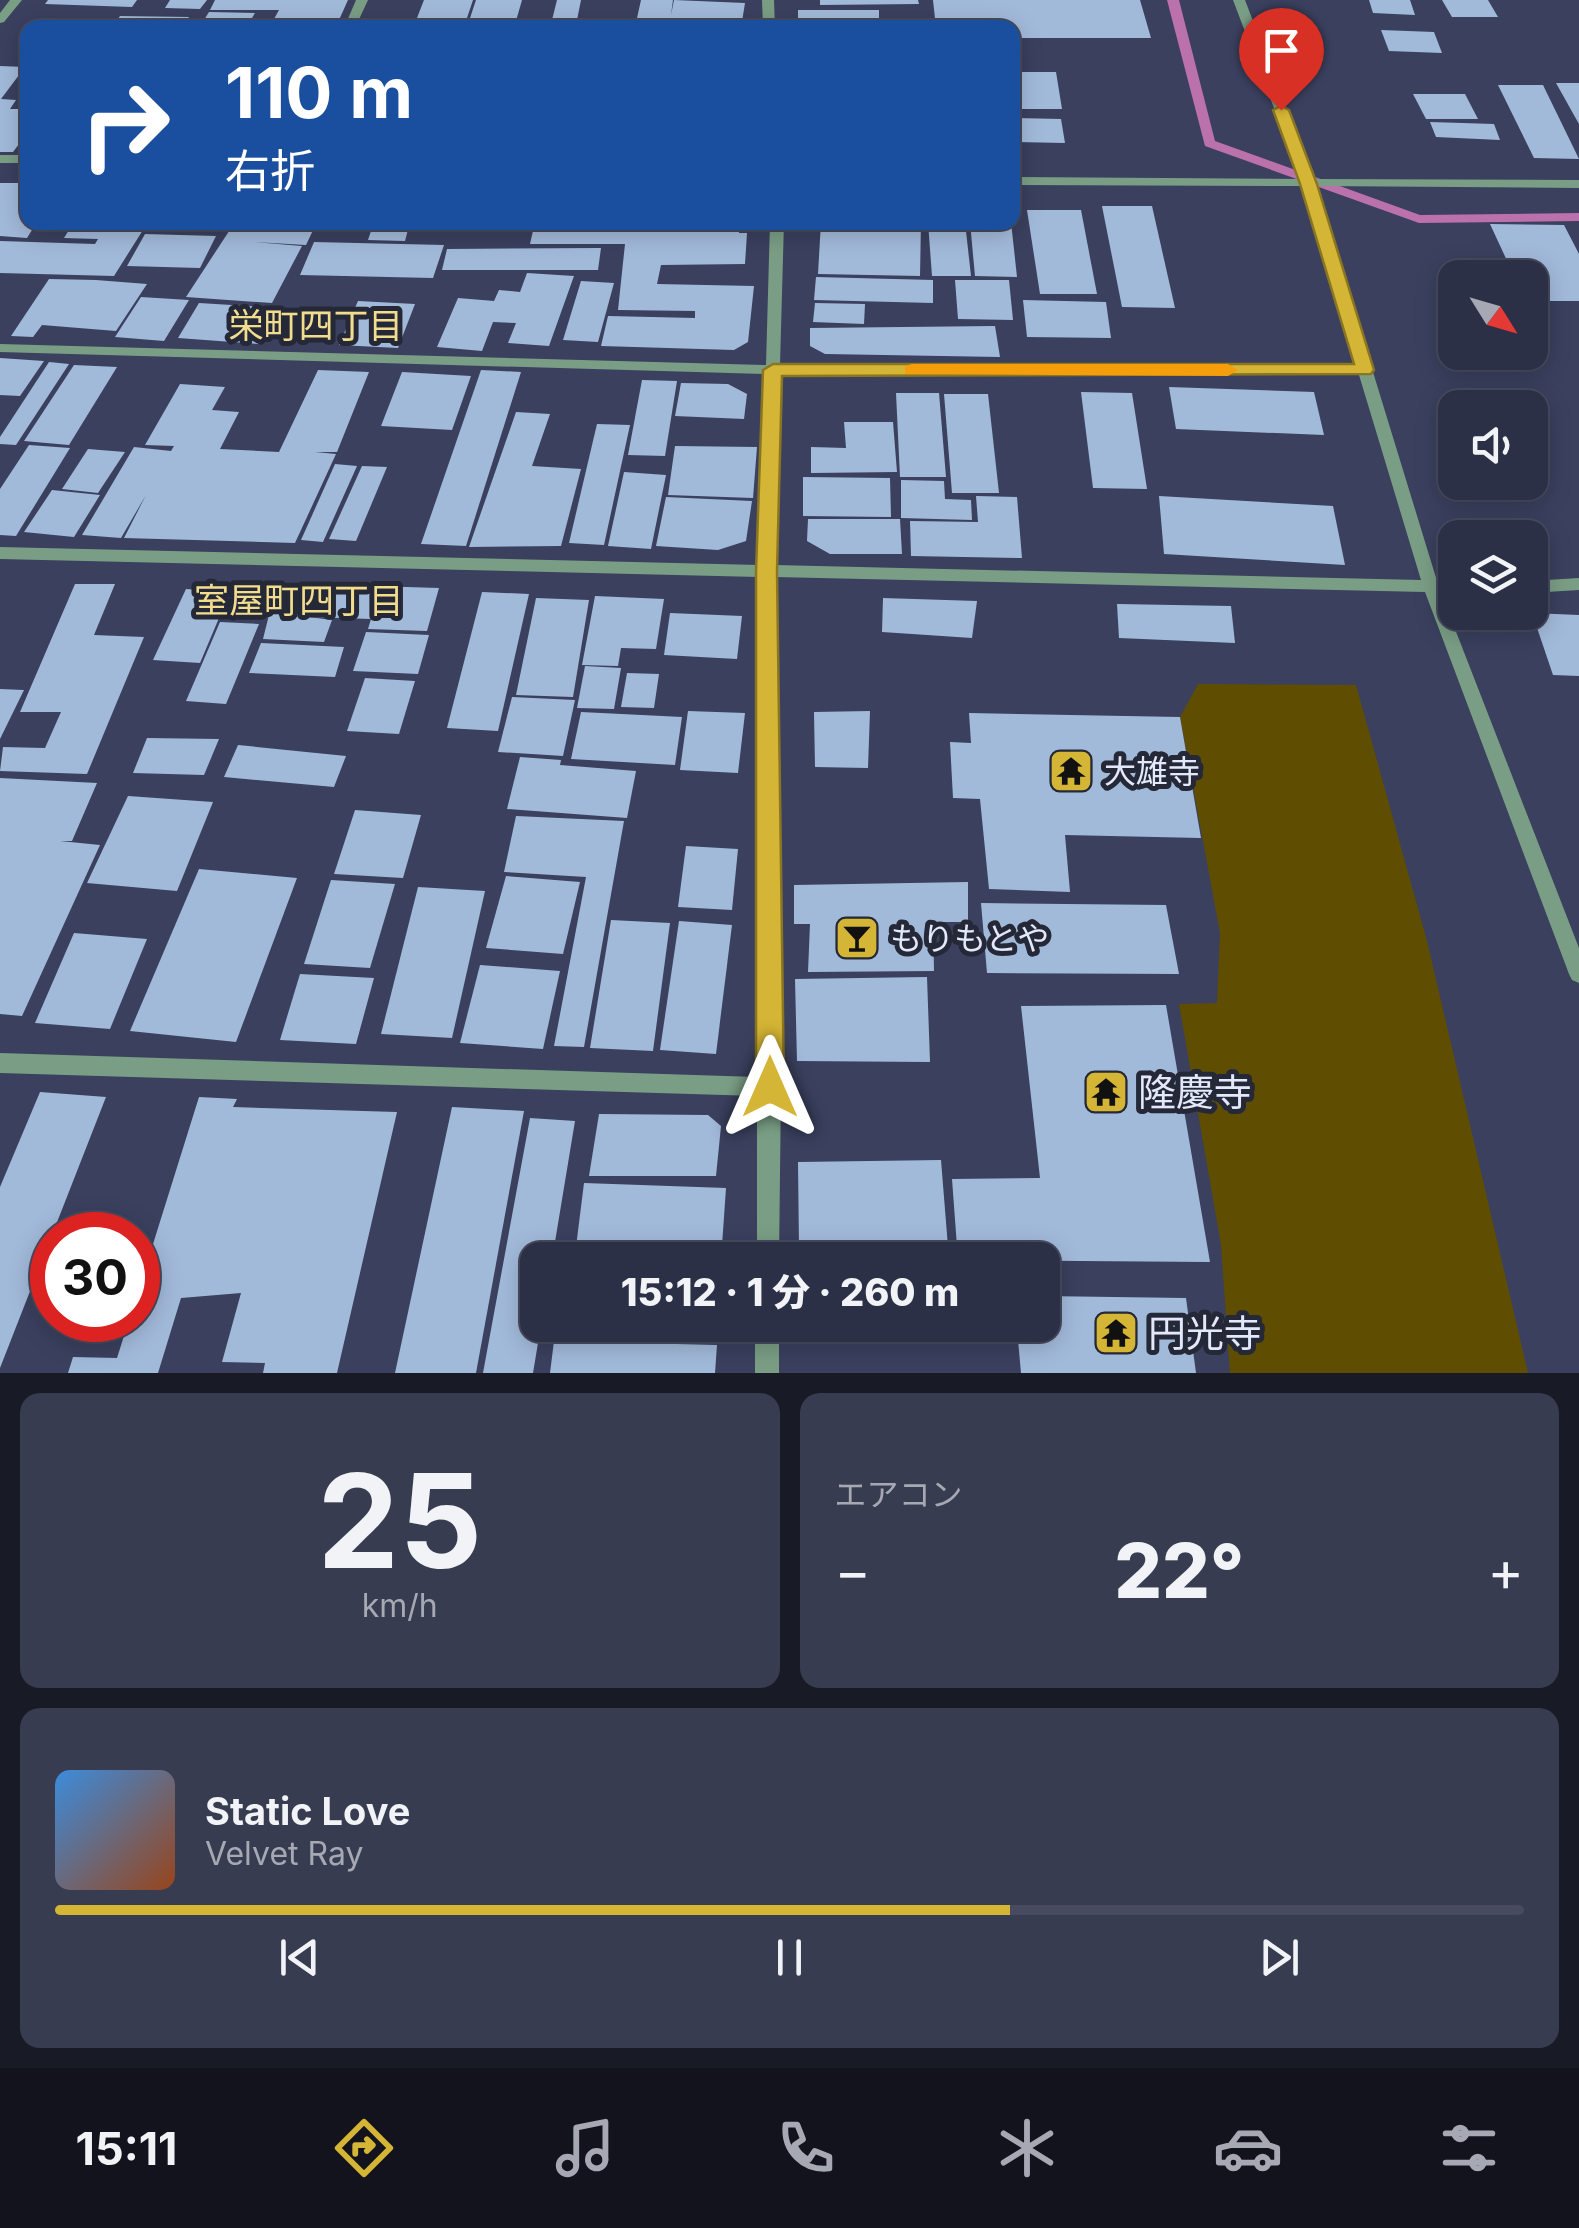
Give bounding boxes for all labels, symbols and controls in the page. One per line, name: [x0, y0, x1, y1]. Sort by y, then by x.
pin: [1239, 8, 1324, 111]
icon: arrive: [1254, 23, 1309, 78]
text: 110 m: [225, 50, 413, 135]
icon: right: [60, 60, 190, 190]
text: 右折: [225, 143, 315, 198]
north arrow: [1438, 260, 1548, 370]
map controls: [1438, 260, 1548, 630]
district label: 栄町四丁目: [228, 304, 404, 346]
button: sound: [1438, 390, 1548, 500]
button: layers: [1438, 520, 1548, 630]
district label: 室屋町四丁目: [194, 579, 404, 621]
temple icon: 大雄寺: [1048, 748, 1094, 794]
place label: 大雄寺: [1104, 752, 1200, 791]
bar icon: もりもとや: [834, 915, 880, 961]
place label: もりもとや: [890, 919, 1049, 958]
position arrow: [718, 1035, 822, 1139]
temple icon: 隆慶寺: [1083, 1069, 1129, 1115]
place label: 隆慶寺: [1138, 1069, 1252, 1115]
speed limit sign: 30: [30, 1212, 160, 1342]
text: 15:12 · 1 分 · 260 m: [621, 1269, 959, 1315]
temple icon: 円光寺: [1093, 1310, 1139, 1356]
place label: 円光寺: [1148, 1310, 1262, 1356]
text: 25: [317, 1442, 482, 1599]
text: エアコン: [835, 1475, 963, 1514]
text: 22°: [1114, 1525, 1244, 1616]
text: −: [835, 1538, 871, 1604]
text: +: [1488, 1538, 1524, 1604]
text: km/h: [362, 1586, 438, 1625]
text: Static Love: [205, 1788, 410, 1834]
text: Velvet Ray: [205, 1834, 363, 1873]
icon: previous: [272, 1930, 327, 1985]
icon: pause: [762, 1930, 817, 1985]
icon: next: [1252, 1930, 1307, 1985]
icon: directions: [329, 2113, 399, 2183]
icon: music: [550, 2113, 620, 2183]
icon: phone: [771, 2113, 841, 2183]
icon: climate: [992, 2113, 1062, 2183]
icon: car: [1213, 2113, 1283, 2183]
icon: filters: [1434, 2113, 1504, 2183]
text: 15:11: [76, 2121, 178, 2176]

